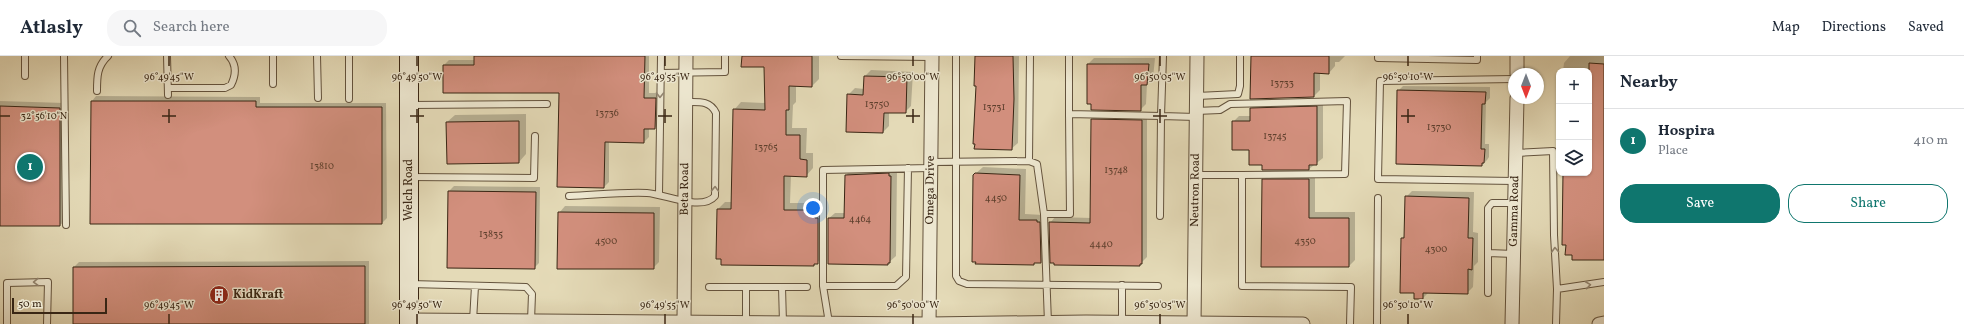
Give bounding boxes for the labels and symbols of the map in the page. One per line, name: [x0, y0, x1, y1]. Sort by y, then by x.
north arrow: [1508, 68, 1544, 104]
text: 96°49'45"W: [144, 70, 194, 84]
text: 96°49'50"W: [392, 70, 442, 84]
text: 96°49'55"W: [640, 70, 690, 84]
text: 96°50'00"W: [887, 70, 939, 84]
text: 96°50'05"W: [1134, 70, 1186, 84]
text: 96°50'10"W: [1383, 70, 1433, 84]
house number: 13733: [1270, 76, 1294, 90]
one-way arrow: [656, 92, 664, 98]
house number: 13750: [865, 97, 889, 111]
house number: 13731: [983, 100, 1005, 114]
house number: 13736: [595, 106, 619, 120]
text: 32°56'10"N: [21, 109, 68, 123]
house number: 13730: [1427, 120, 1451, 134]
house number: 13745: [1263, 129, 1287, 143]
house number: 13765: [754, 140, 778, 154]
pin: 1: [17, 152, 43, 182]
street label: Neutron Road: [1187, 153, 1204, 227]
street label: Omega Drive: [922, 155, 939, 225]
house number: 13810: [310, 159, 334, 173]
street label: Welch Road: [401, 159, 417, 221]
street label: Beta Road: [677, 162, 693, 216]
house number: 13748: [1104, 163, 1128, 177]
street label: Gamma Road: [1506, 175, 1523, 247]
one-way arrow: [711, 186, 719, 192]
house number: 4450: [985, 191, 1007, 205]
your location: [803, 198, 823, 218]
house number: 4464: [849, 212, 871, 226]
house number: 13835: [479, 227, 503, 241]
house number: 4500: [595, 234, 617, 248]
house number: 4350: [1294, 234, 1316, 248]
house number: 4440: [1089, 237, 1113, 251]
house number: 4300: [1425, 242, 1447, 256]
one-way arrow: [1550, 247, 1559, 253]
one-way arrow: [33, 278, 39, 286]
one-way arrow: [1585, 280, 1591, 289]
building icon: KidKraft: [208, 284, 230, 306]
place label: KidKraft: [233, 287, 283, 303]
scale bar: [12, 296, 107, 315]
text: 96°49'45"W: [144, 298, 194, 312]
text: 96°49'50"W: [392, 298, 442, 312]
text: 96°49'55"W: [640, 298, 690, 312]
text: 96°50'00"W: [887, 298, 939, 312]
text: 96°50'05"W: [1134, 298, 1186, 312]
text: 96°50'10"W: [1383, 298, 1433, 312]

